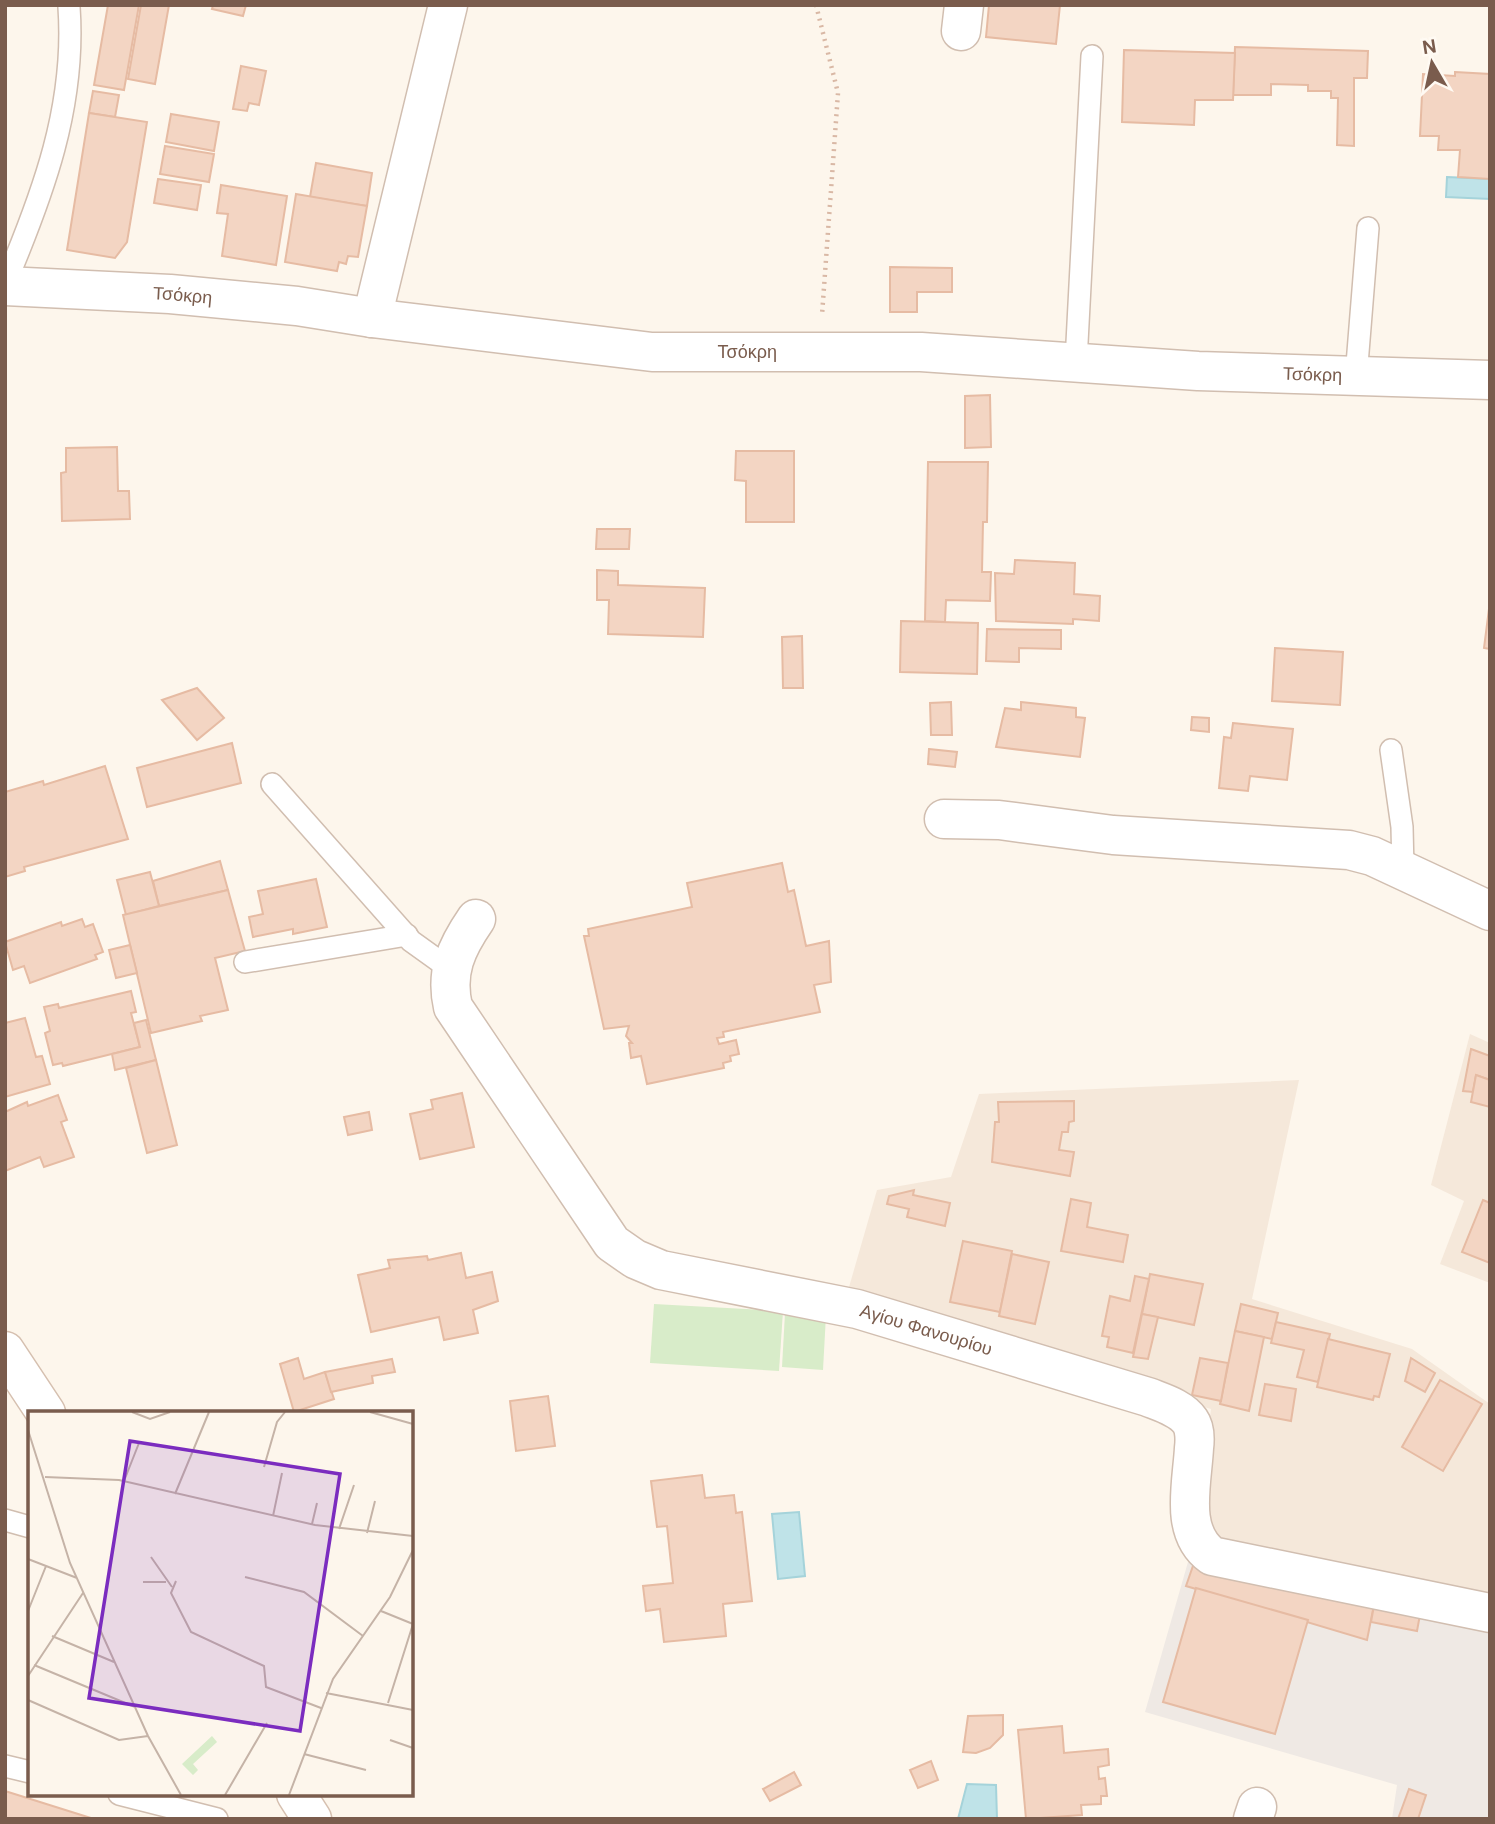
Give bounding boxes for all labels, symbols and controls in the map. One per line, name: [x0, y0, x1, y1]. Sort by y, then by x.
north arrow: [1397, 28, 1467, 98]
text: N: [1421, 33, 1438, 60]
street label: Τσόκρη: [153, 281, 213, 310]
street label: Τσόκρη: [718, 340, 777, 364]
street label: Τσόκρη: [1282, 362, 1343, 387]
street label: Αγίου Φανουρίου: [857, 1299, 995, 1361]
inset map: [28, 1411, 413, 1796]

